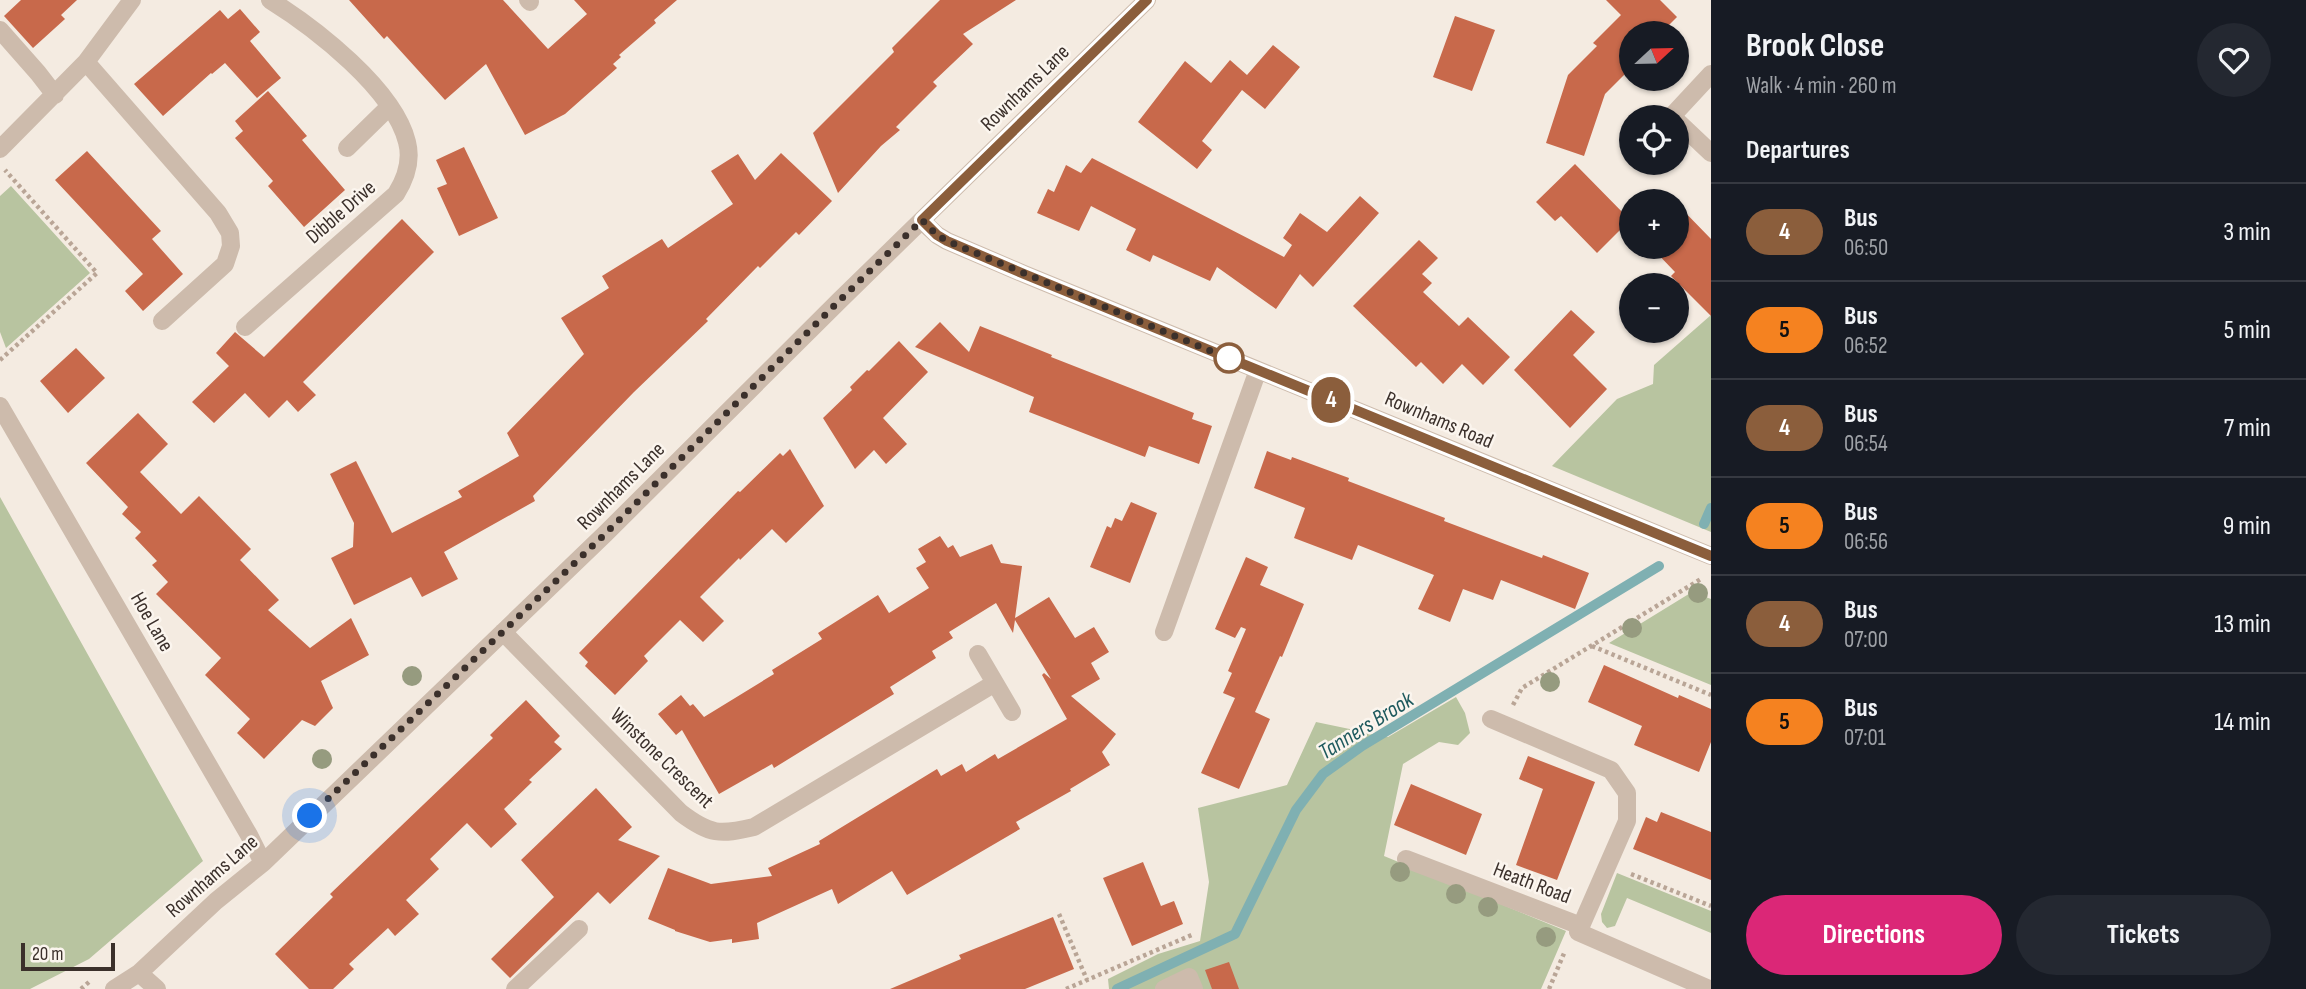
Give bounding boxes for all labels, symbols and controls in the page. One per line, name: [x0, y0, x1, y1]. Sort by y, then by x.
north arrow: [1619, 21, 1689, 91]
map controls: [1619, 21, 1689, 343]
button: heart: [2197, 23, 2271, 97]
text: Brook Close: [1746, 26, 1884, 66]
street label: Rownhams Lane: [975, 40, 1075, 136]
text: Walk · 4 min · 260 m: [1746, 72, 1896, 100]
button: locate: [1619, 105, 1689, 175]
text: Departures: [1746, 135, 1850, 166]
street label: Dibble Drive: [301, 175, 381, 249]
button: +: [1619, 189, 1689, 259]
text: Bus: [1844, 203, 1878, 234]
text: 4: [1779, 217, 1790, 246]
text: 3 min: [2223, 217, 2271, 248]
text: 06:50: [1844, 234, 1888, 262]
button: −: [1619, 273, 1689, 343]
text: Bus: [1844, 301, 1878, 332]
text: 5: [1779, 315, 1790, 344]
text: 5 min: [2224, 315, 2271, 346]
text: 06:52: [1844, 332, 1887, 360]
unlabelled marker: [1214, 343, 1244, 373]
line badge: 4: [1308, 377, 1354, 423]
text: 4: [1325, 385, 1337, 414]
street label: Rownhams Road: [1381, 386, 1497, 454]
text: Bus: [1844, 399, 1878, 430]
text: 4: [1779, 413, 1790, 442]
text: 7 min: [2224, 413, 2271, 444]
text: 06:54: [1844, 430, 1888, 458]
street label: Rownhams Lane: [572, 437, 670, 535]
text: Bus: [1844, 497, 1878, 528]
text: 5: [1779, 511, 1790, 540]
text: 9 min: [2223, 511, 2271, 542]
text: 06:56: [1844, 528, 1888, 556]
street label: Hoe Lane: [125, 588, 179, 656]
text: Bus: [1844, 595, 1878, 626]
text: 4: [1779, 609, 1790, 638]
text: 13 min: [2214, 609, 2271, 640]
text: 07:00: [1844, 626, 1888, 654]
water label: Tanners Brook: [1313, 685, 1420, 766]
text: Bus: [1844, 693, 1878, 724]
street label: Winstone Crescent: [605, 702, 719, 814]
text: 5: [1779, 707, 1790, 736]
text: 14 min: [2214, 707, 2271, 738]
text: 07:01: [1844, 724, 1886, 752]
your location: [292, 798, 327, 833]
street label: Rownhams Lane: [161, 829, 263, 923]
street label: Heath Road: [1490, 857, 1574, 909]
button: Directions: [1746, 895, 2002, 975]
button: Tickets: [2016, 895, 2271, 975]
scale bar: [21, 940, 116, 972]
text: 20 m: [32, 943, 64, 966]

